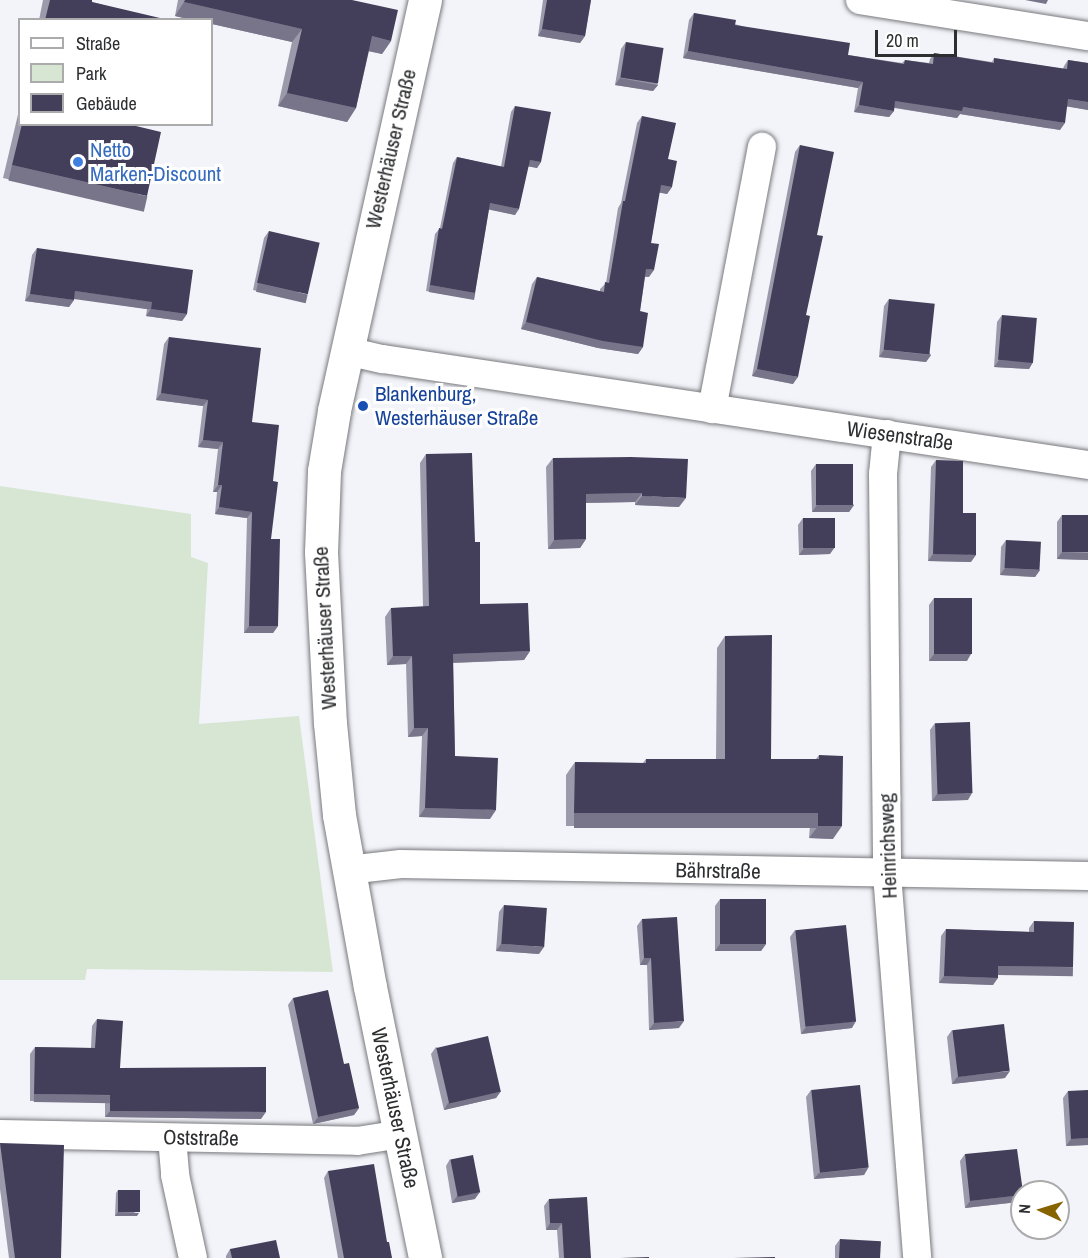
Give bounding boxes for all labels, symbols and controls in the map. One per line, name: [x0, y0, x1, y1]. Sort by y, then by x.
legend: [18, 18, 213, 126]
scale bar: [878, 18, 960, 56]
text: 20 m: [886, 28, 919, 53]
text: Straße: [76, 31, 120, 56]
text: Park: [76, 61, 106, 86]
street label: Westerhäuser Straße: [360, 67, 422, 231]
text: Gebäude: [76, 91, 137, 116]
place label: Netto Marken-Discount: [90, 137, 221, 187]
marker: Netto Marken-Discount: [71, 155, 85, 169]
place label: Blankenburg, Westerhäuser Straße: [375, 381, 538, 431]
marker: Blankenburg, Westerhäuser Straße: [356, 399, 370, 413]
street label: Wiesenstraße: [845, 416, 955, 456]
street label: Westerhäuser Straße: [308, 546, 342, 710]
street label: Heinrichsweg: [874, 793, 902, 899]
street label: Bährstraße: [675, 858, 761, 884]
street label: Westerhäuser Straße: [366, 1025, 424, 1191]
street label: Oststraße: [163, 1125, 239, 1151]
north arrow: [1010, 1180, 1070, 1240]
text: N: [1013, 1203, 1035, 1214]

